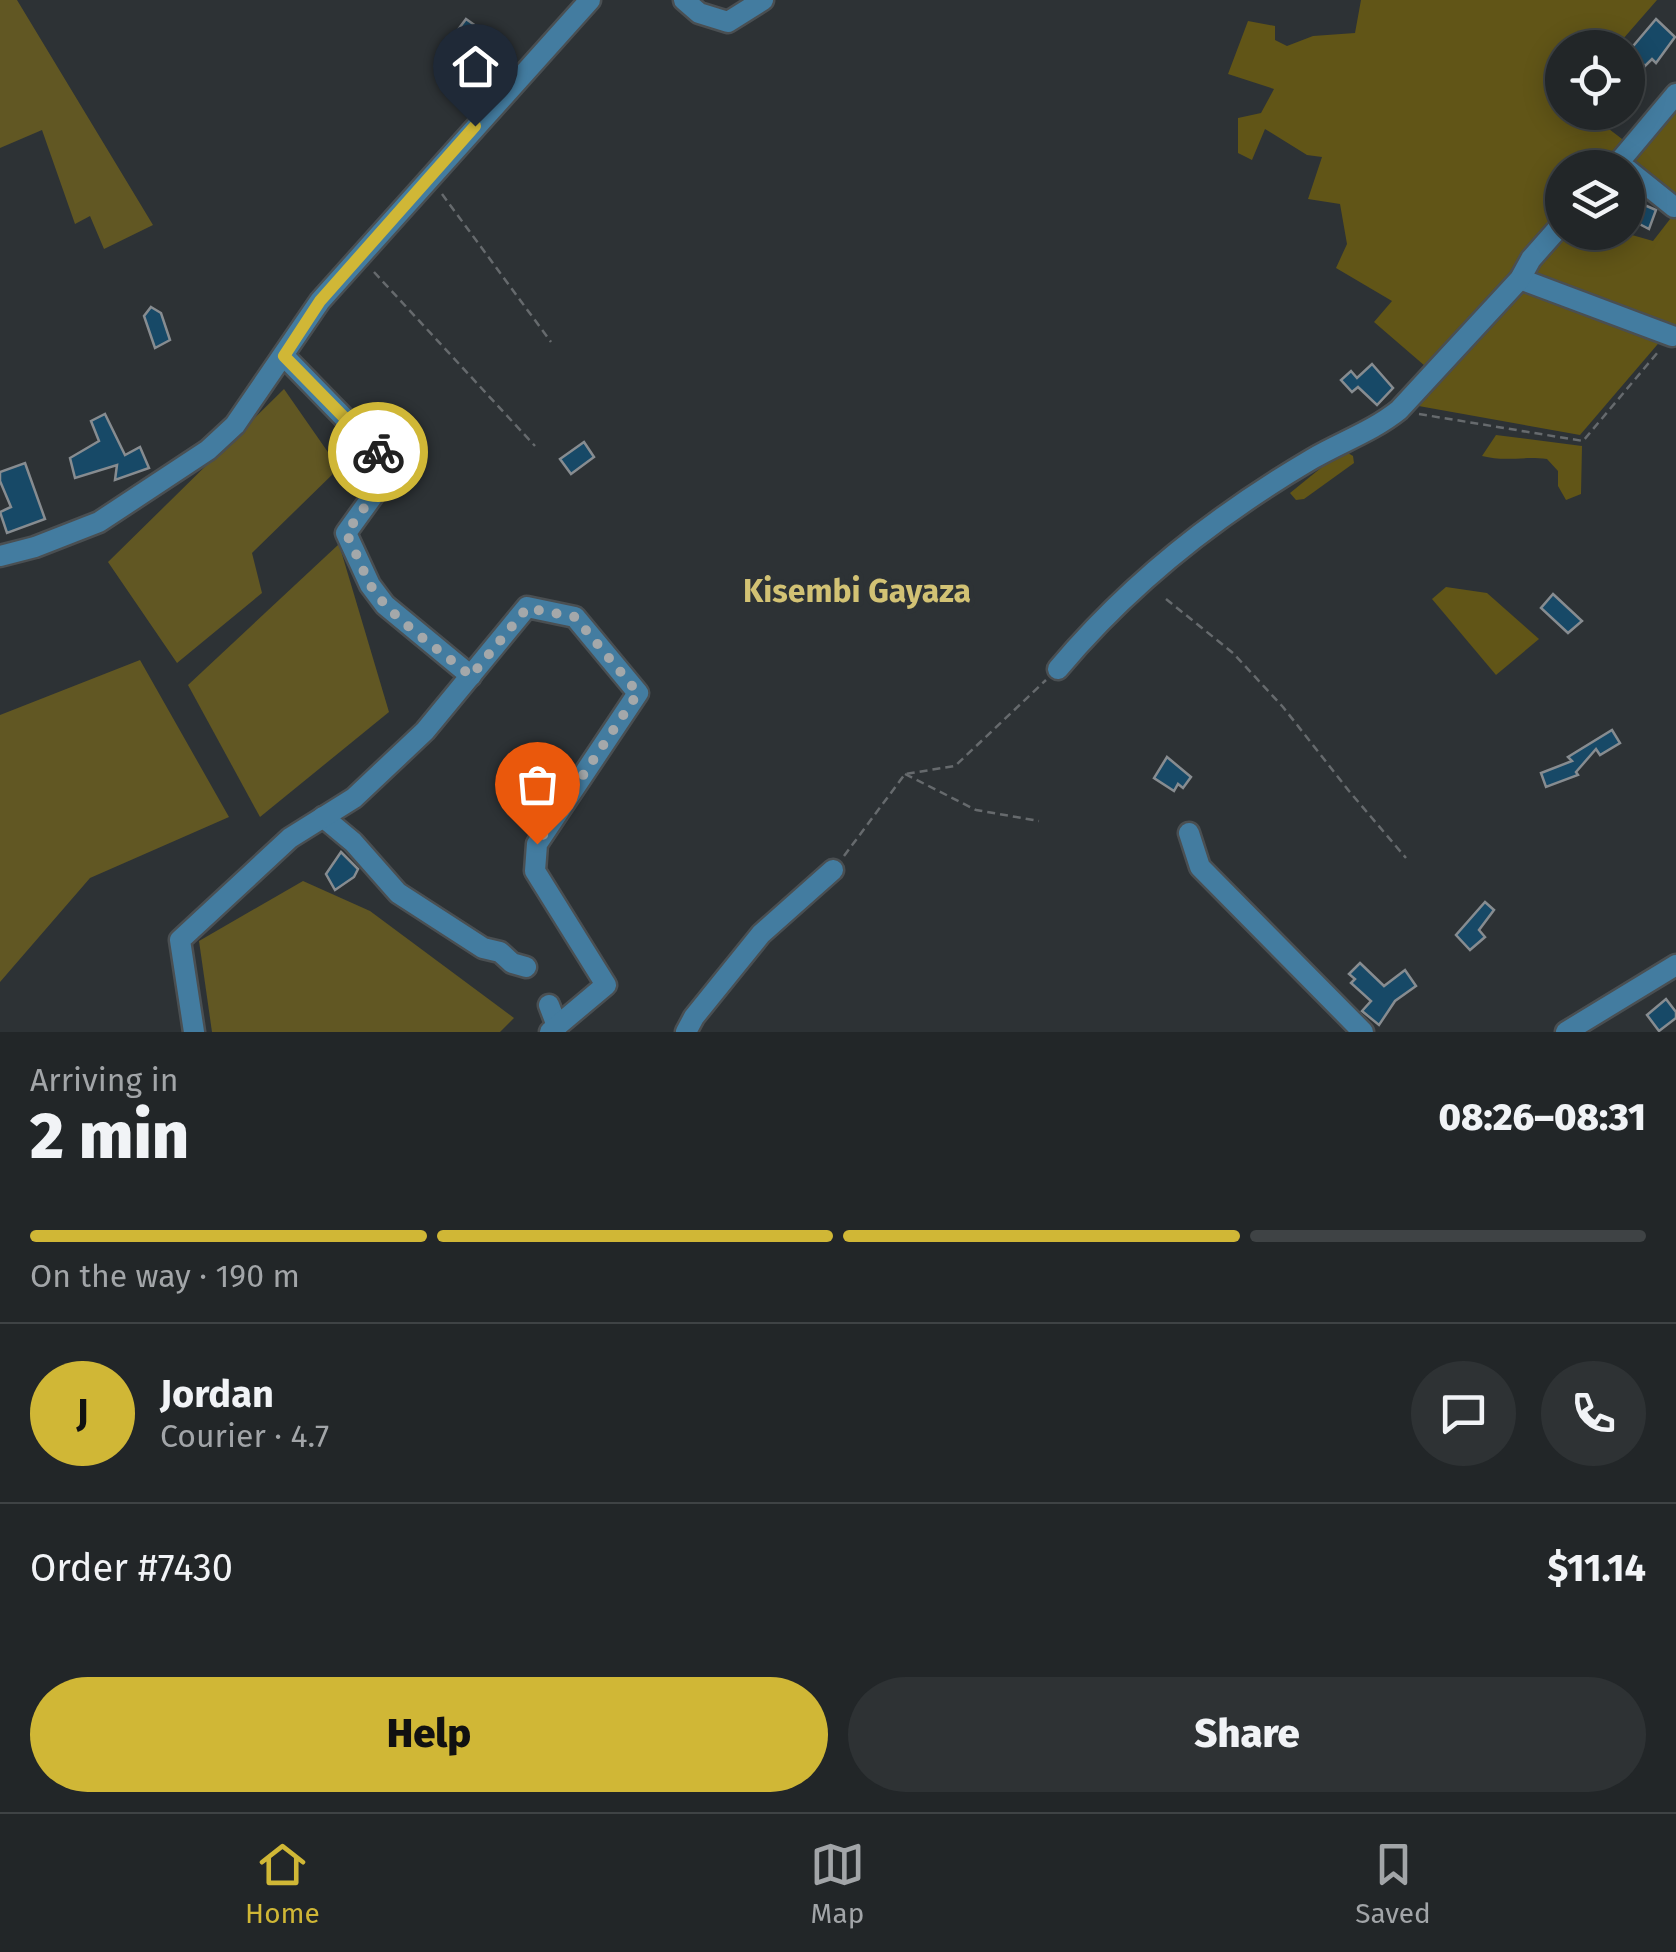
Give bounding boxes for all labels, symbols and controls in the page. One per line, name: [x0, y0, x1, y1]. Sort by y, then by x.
pin: [433, 24, 518, 127]
map controls: [1545, 30, 1645, 250]
button: locate: [1545, 30, 1645, 130]
icon: home: [448, 39, 503, 94]
button: layers: [1545, 150, 1645, 250]
courier: [328, 402, 428, 502]
icon: bike: [351, 425, 406, 480]
district label: Kisembi Gayaza: [743, 572, 971, 610]
pin: [495, 742, 580, 845]
icon: bag: [510, 757, 565, 812]
text: Arriving in: [30, 1061, 178, 1099]
text: 08:26–08:31: [1439, 1094, 1646, 1140]
text: 2 min: [30, 1097, 189, 1175]
text: On the way · 190 m: [30, 1257, 300, 1295]
button: chat: [1411, 1361, 1516, 1466]
button: phone: [1541, 1361, 1646, 1466]
text: Jordan: [160, 1371, 274, 1417]
text: J: [76, 1390, 89, 1436]
text: Courier · 4.7: [160, 1417, 329, 1455]
text: Order #7430: [30, 1545, 233, 1591]
text: $11.14: [1548, 1545, 1646, 1591]
button: Help: [30, 1677, 828, 1792]
button: Share: [848, 1677, 1646, 1792]
tab: Home: [245, 1837, 320, 1930]
tab: Map: [810, 1837, 865, 1930]
tab: Saved: [1355, 1837, 1431, 1930]

